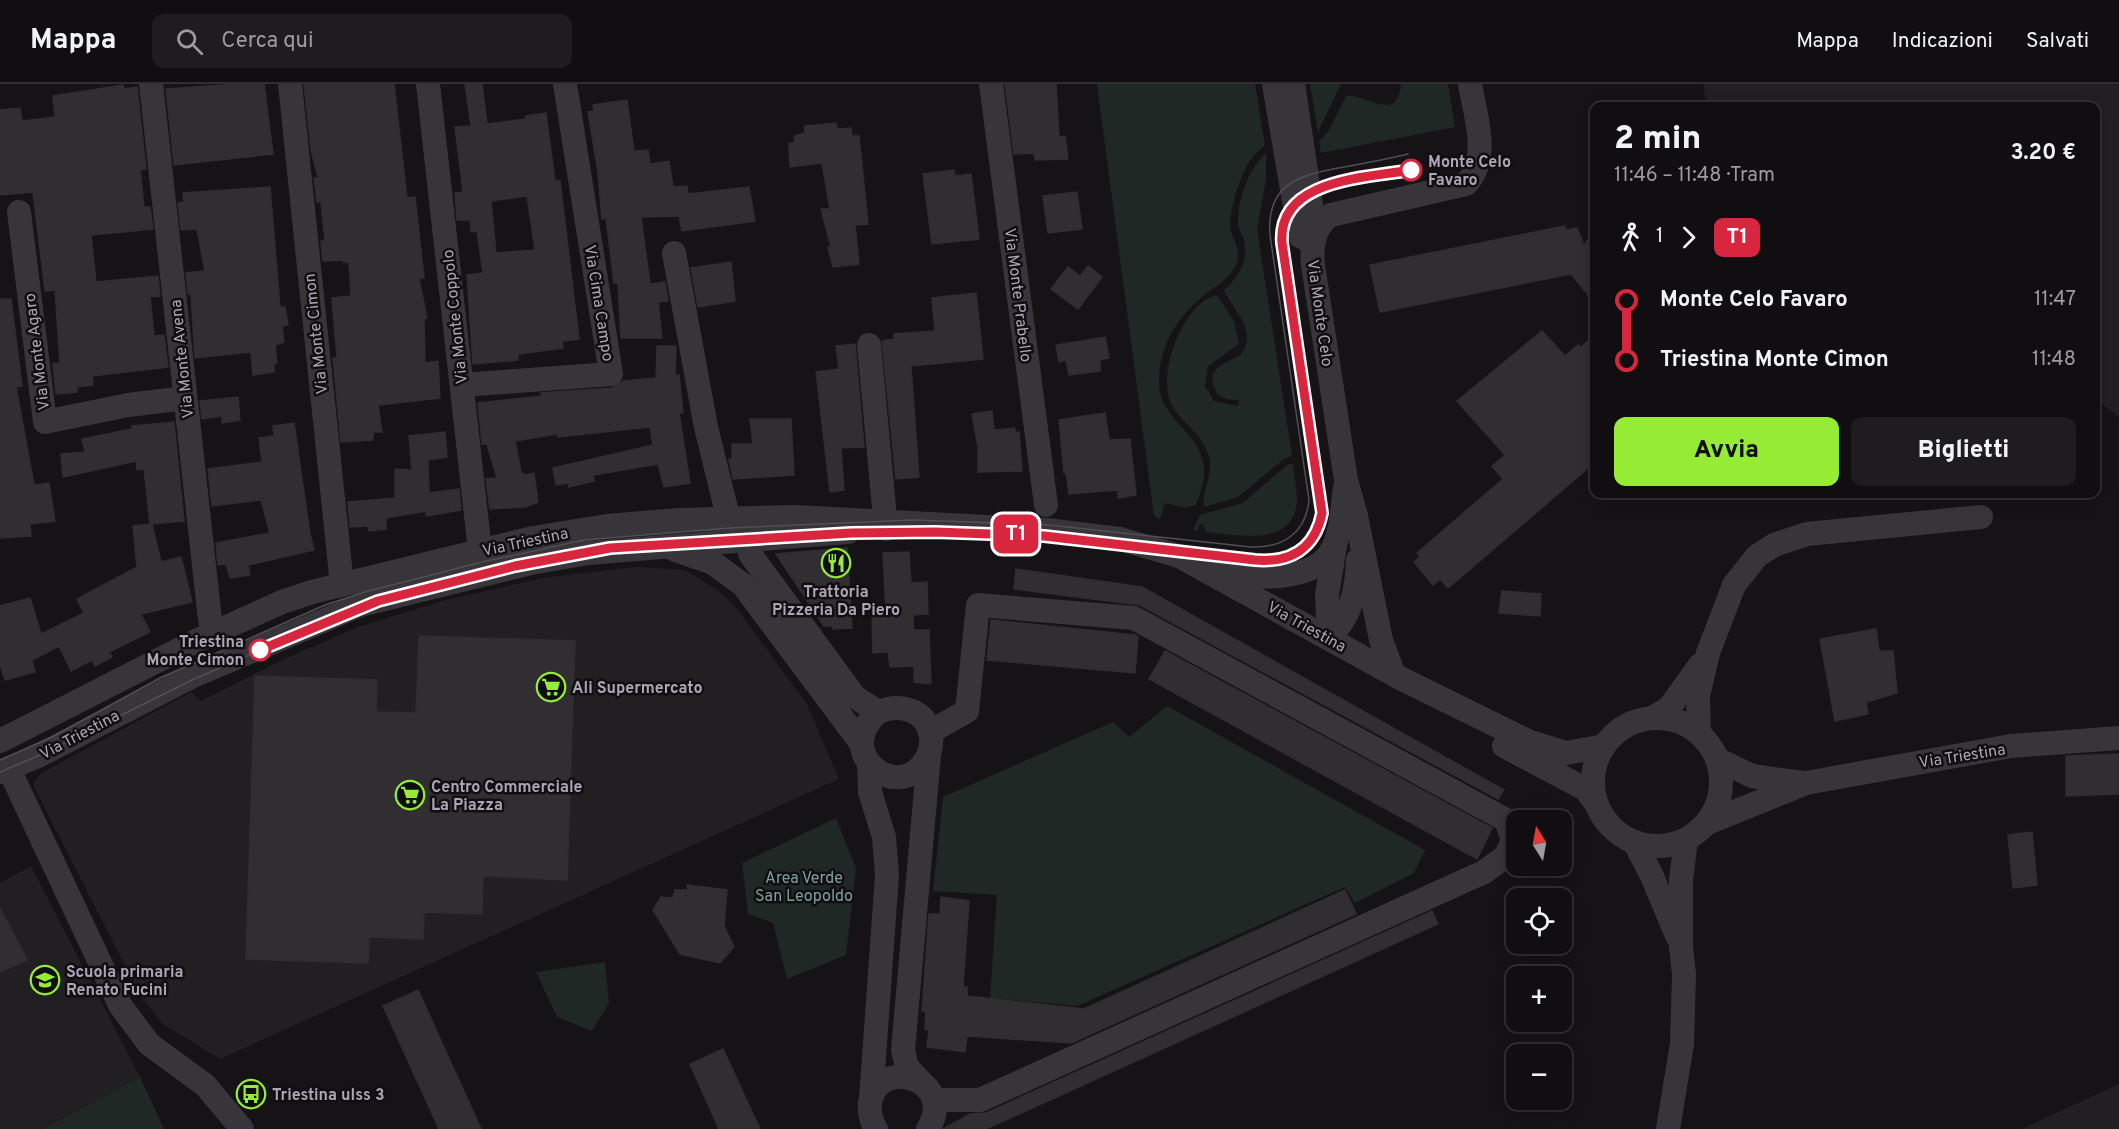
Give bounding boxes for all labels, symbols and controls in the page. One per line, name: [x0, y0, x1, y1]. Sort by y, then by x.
search box: [152, 14, 572, 68]
text: Mappa: [30, 23, 116, 59]
icon: search: [173, 25, 206, 58]
text: Cerca qui: [221, 28, 314, 55]
text: Mappa: [1796, 28, 1859, 55]
text: Indicazioni: [1892, 28, 1993, 55]
text: Salvati: [2026, 28, 2089, 55]
text: 2 min: [1614, 119, 1701, 161]
text: 3.20 €: [2011, 140, 2076, 167]
place label: Monte Celo Favaro: [1428, 153, 1511, 191]
marker: Monte Celo Favaro: [1400, 159, 1422, 181]
text: 11:46 – 11:48 · Tram: [1614, 163, 1775, 189]
icon: walk: [1614, 221, 1647, 254]
icon: forward: [1672, 221, 1705, 254]
text: 1: [1656, 224, 1663, 250]
text: T1: [1726, 224, 1748, 251]
street label: Via Monte Prabello: [999, 227, 1035, 364]
street label: Via Cima Campo: [579, 244, 617, 363]
street label: Via Monte Coppolo: [439, 249, 473, 385]
street label: Via Monte Celo: [1302, 259, 1336, 368]
street label: Via Monte Cimon: [301, 272, 333, 395]
text: Monte Celo Favaro: [1660, 287, 1848, 314]
text: 11:47: [2034, 287, 2076, 313]
street label: Via Monte Agaro: [21, 292, 55, 412]
street label: Via Monte Avena: [167, 298, 199, 419]
text: Triestina Monte Cimon: [1660, 347, 1889, 374]
text: 11:48: [2032, 347, 2076, 373]
button: Avvia: [1614, 417, 1839, 486]
button: Biglietti: [1851, 417, 2076, 486]
line badge: T1: [989, 514, 1043, 554]
text: T1: [1005, 521, 1027, 548]
street label: Via Triestina: [481, 524, 570, 562]
restaurant icon: Trattoria Pizzeria Da Piero: [820, 547, 852, 579]
place label: Trattoria Pizzeria Da Piero: [772, 583, 900, 621]
street label: Via Triestina: [1263, 598, 1349, 658]
place label: Triestina Monte Cimon: [147, 633, 244, 671]
marker: Triestina Monte Cimon: [249, 639, 271, 661]
supermarket icon: Ali Supermercato: [535, 671, 567, 703]
place label: Ali Supermercato: [572, 679, 703, 699]
street label: Via Triestina: [37, 706, 123, 765]
street label: Via Triestina: [1918, 740, 2007, 774]
place label: Centro Commerciale La Piazza: [431, 778, 583, 816]
supermarket icon: Centro Commerciale La Piazza: [394, 779, 426, 811]
north arrow: [1506, 810, 1572, 876]
map controls: [1506, 810, 1572, 1110]
park label: Area Verde San Leopoldo: [755, 869, 853, 907]
button: locate: [1506, 888, 1572, 954]
place label: Scuola primaria Renato Fucini: [66, 963, 183, 1001]
school or university icon: Scuola primaria Renato Fucini: [29, 964, 61, 996]
button: +: [1506, 966, 1572, 1032]
button: −: [1506, 1044, 1572, 1110]
bus stop icon: Triestina ulss 3: [235, 1078, 267, 1110]
place label: Triestina ulss 3: [272, 1086, 384, 1106]

